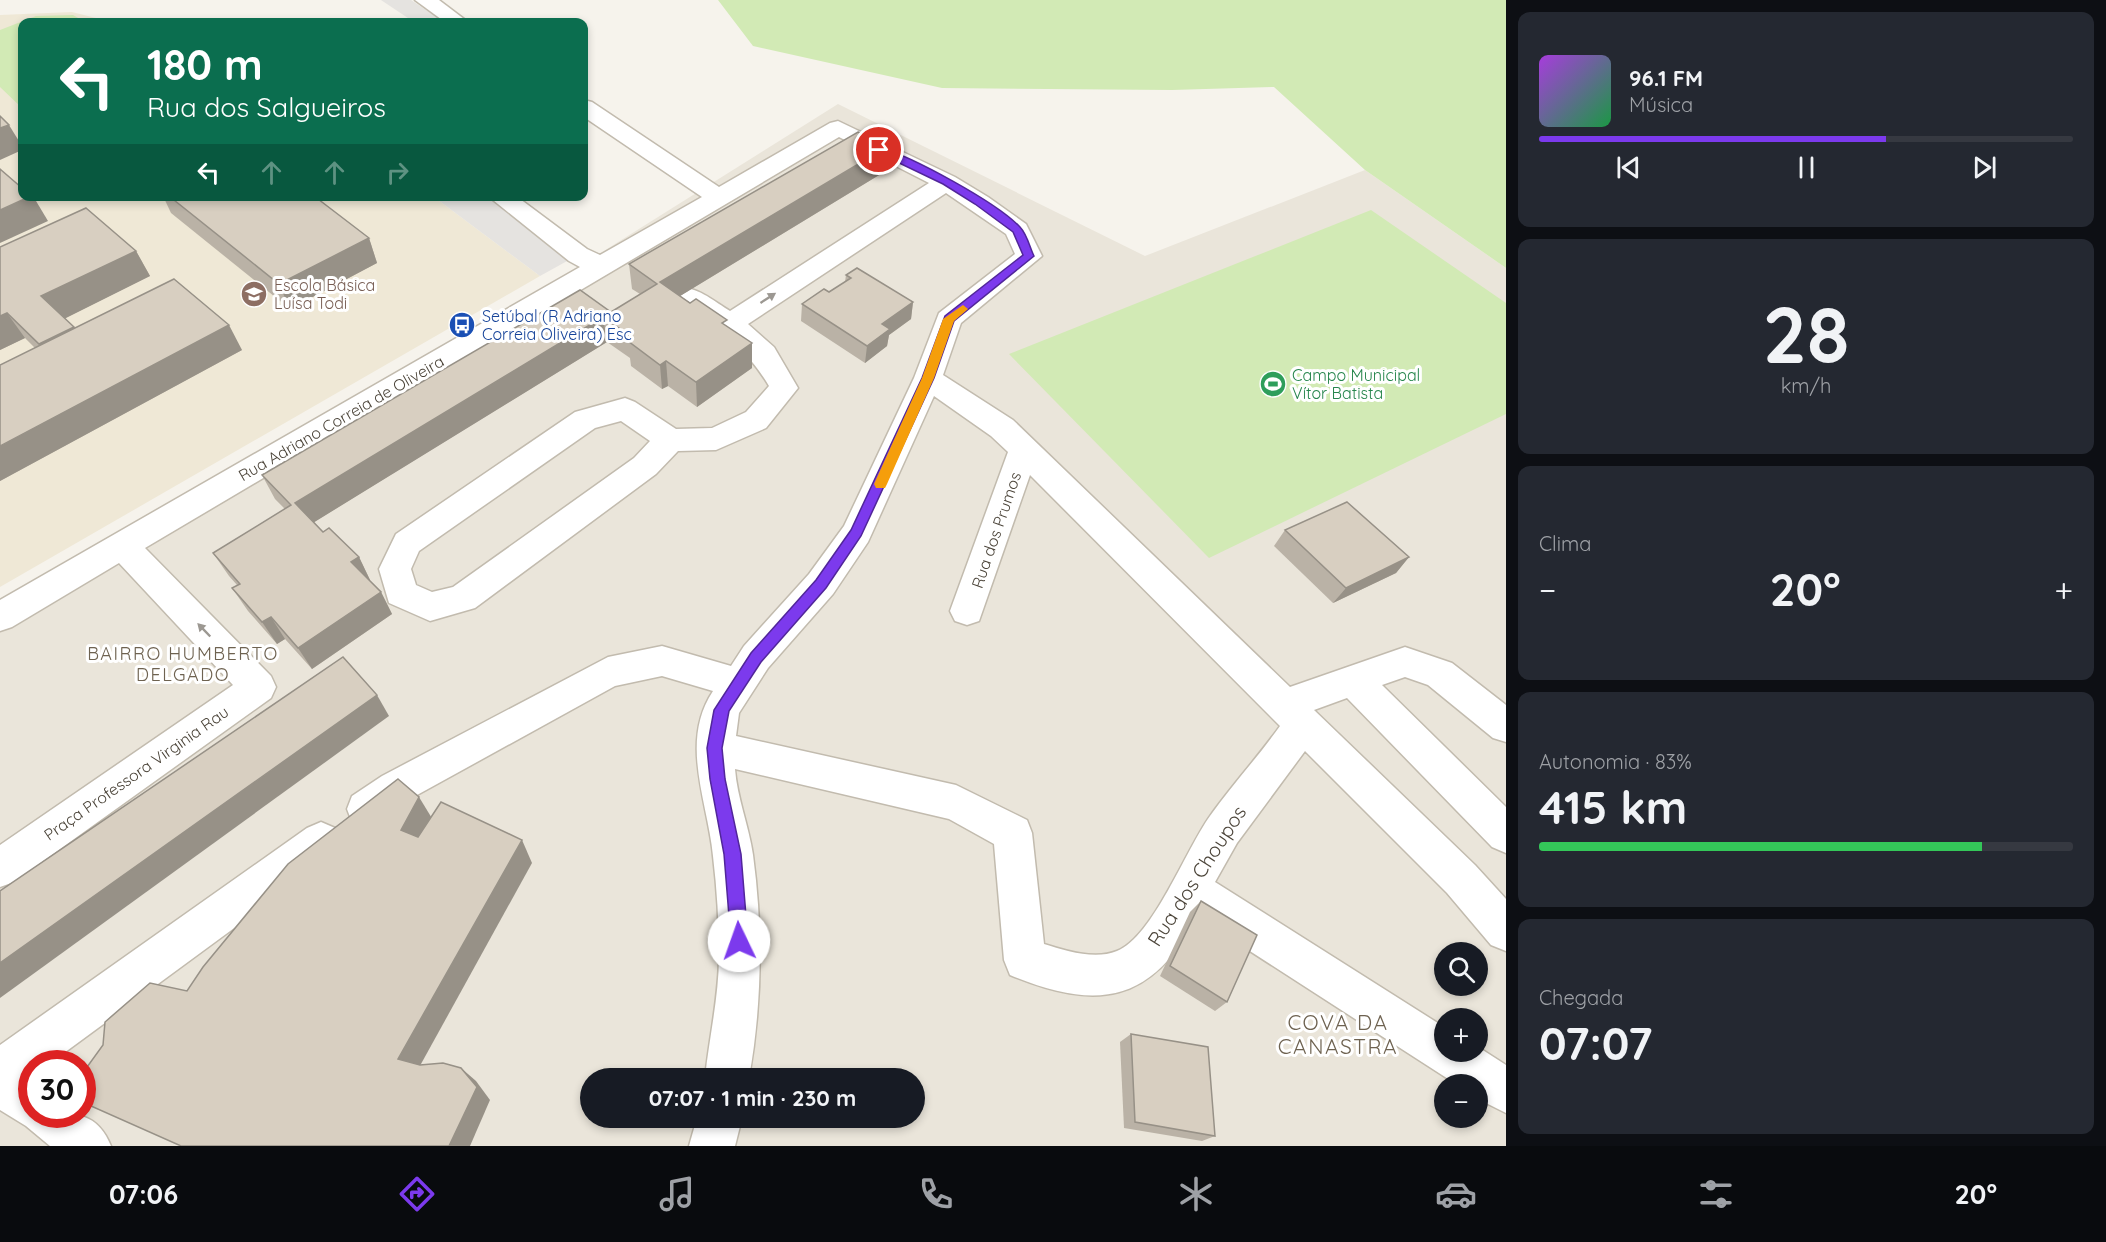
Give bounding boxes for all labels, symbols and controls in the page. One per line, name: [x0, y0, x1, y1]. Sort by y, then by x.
text: 180 m: [147, 38, 263, 91]
icon: left: [48, 42, 126, 120]
text: 96.1 FM: [1629, 64, 1703, 92]
text: Rua dos Salgueiros: [147, 90, 386, 124]
text: Música: [1629, 92, 1693, 117]
pin: [853, 124, 904, 175]
icon: arrive: [862, 133, 895, 166]
icon: previous: [1612, 151, 1645, 184]
icon: pause: [1790, 151, 1823, 184]
icon: next: [1968, 151, 2001, 184]
icon: left: [192, 156, 225, 189]
icon: ahead: [255, 156, 288, 189]
icon: ahead: [318, 156, 351, 189]
icon: right: [381, 156, 414, 189]
place label: Escola Básica Luísa Todi: [274, 275, 375, 313]
school or university icon: Escola Básica Luísa Todi: [239, 279, 269, 309]
text: 28: [1762, 285, 1850, 383]
one-way arrow: [760, 292, 776, 304]
place label: Setúbal (R Adriano Correia Oliveira) Esc: [482, 306, 632, 344]
bus stop icon: Setúbal (R Adriano Correia Oliveira) Esc: [447, 310, 477, 340]
street label: Rua Adriano Correia de Oliveira: [235, 351, 447, 485]
place label: Campo Municipal Vítor Batista: [1292, 365, 1420, 403]
sports icon: Campo Municipal Vítor Batista: [1258, 369, 1288, 399]
text: km/h: [1781, 373, 1831, 398]
street label: Rua dos Prumos: [967, 469, 1025, 591]
text: Clima: [1539, 531, 1591, 556]
text: 20°: [1770, 561, 1841, 617]
text: −: [1539, 569, 1556, 610]
text: +: [2054, 569, 2073, 610]
one-way arrow: [197, 623, 211, 637]
district label: BAIRRO HUMBERTO DELGADO: [87, 642, 279, 686]
street label: Praça Professora Virginia Rau: [40, 701, 232, 845]
text: Autonomia · 83%: [1539, 749, 1692, 774]
text: 415 km: [1539, 779, 1687, 835]
street label: Rua dos Choupos: [1142, 801, 1251, 951]
position arrow: [707, 909, 771, 973]
map controls: [1434, 942, 1488, 1128]
button: search: [1434, 942, 1488, 996]
text: Chegada: [1539, 985, 1623, 1010]
button: +: [1434, 1008, 1488, 1062]
district label: COVA DA CANASTRA: [1278, 1009, 1398, 1059]
text: 07:07: [1539, 1015, 1652, 1071]
speed limit sign: 30: [18, 1050, 96, 1128]
button: −: [1434, 1074, 1488, 1128]
text: 07:07 · 1 min · 230 m: [649, 1084, 856, 1112]
icon: directions: [396, 1173, 438, 1215]
icon: music: [656, 1173, 698, 1215]
icon: phone: [915, 1173, 957, 1215]
icon: climate: [1175, 1173, 1217, 1215]
icon: car: [1435, 1173, 1477, 1215]
icon: filters: [1695, 1173, 1737, 1215]
text: 07:06: [109, 1177, 178, 1211]
text: 20°: [1954, 1177, 1997, 1211]

